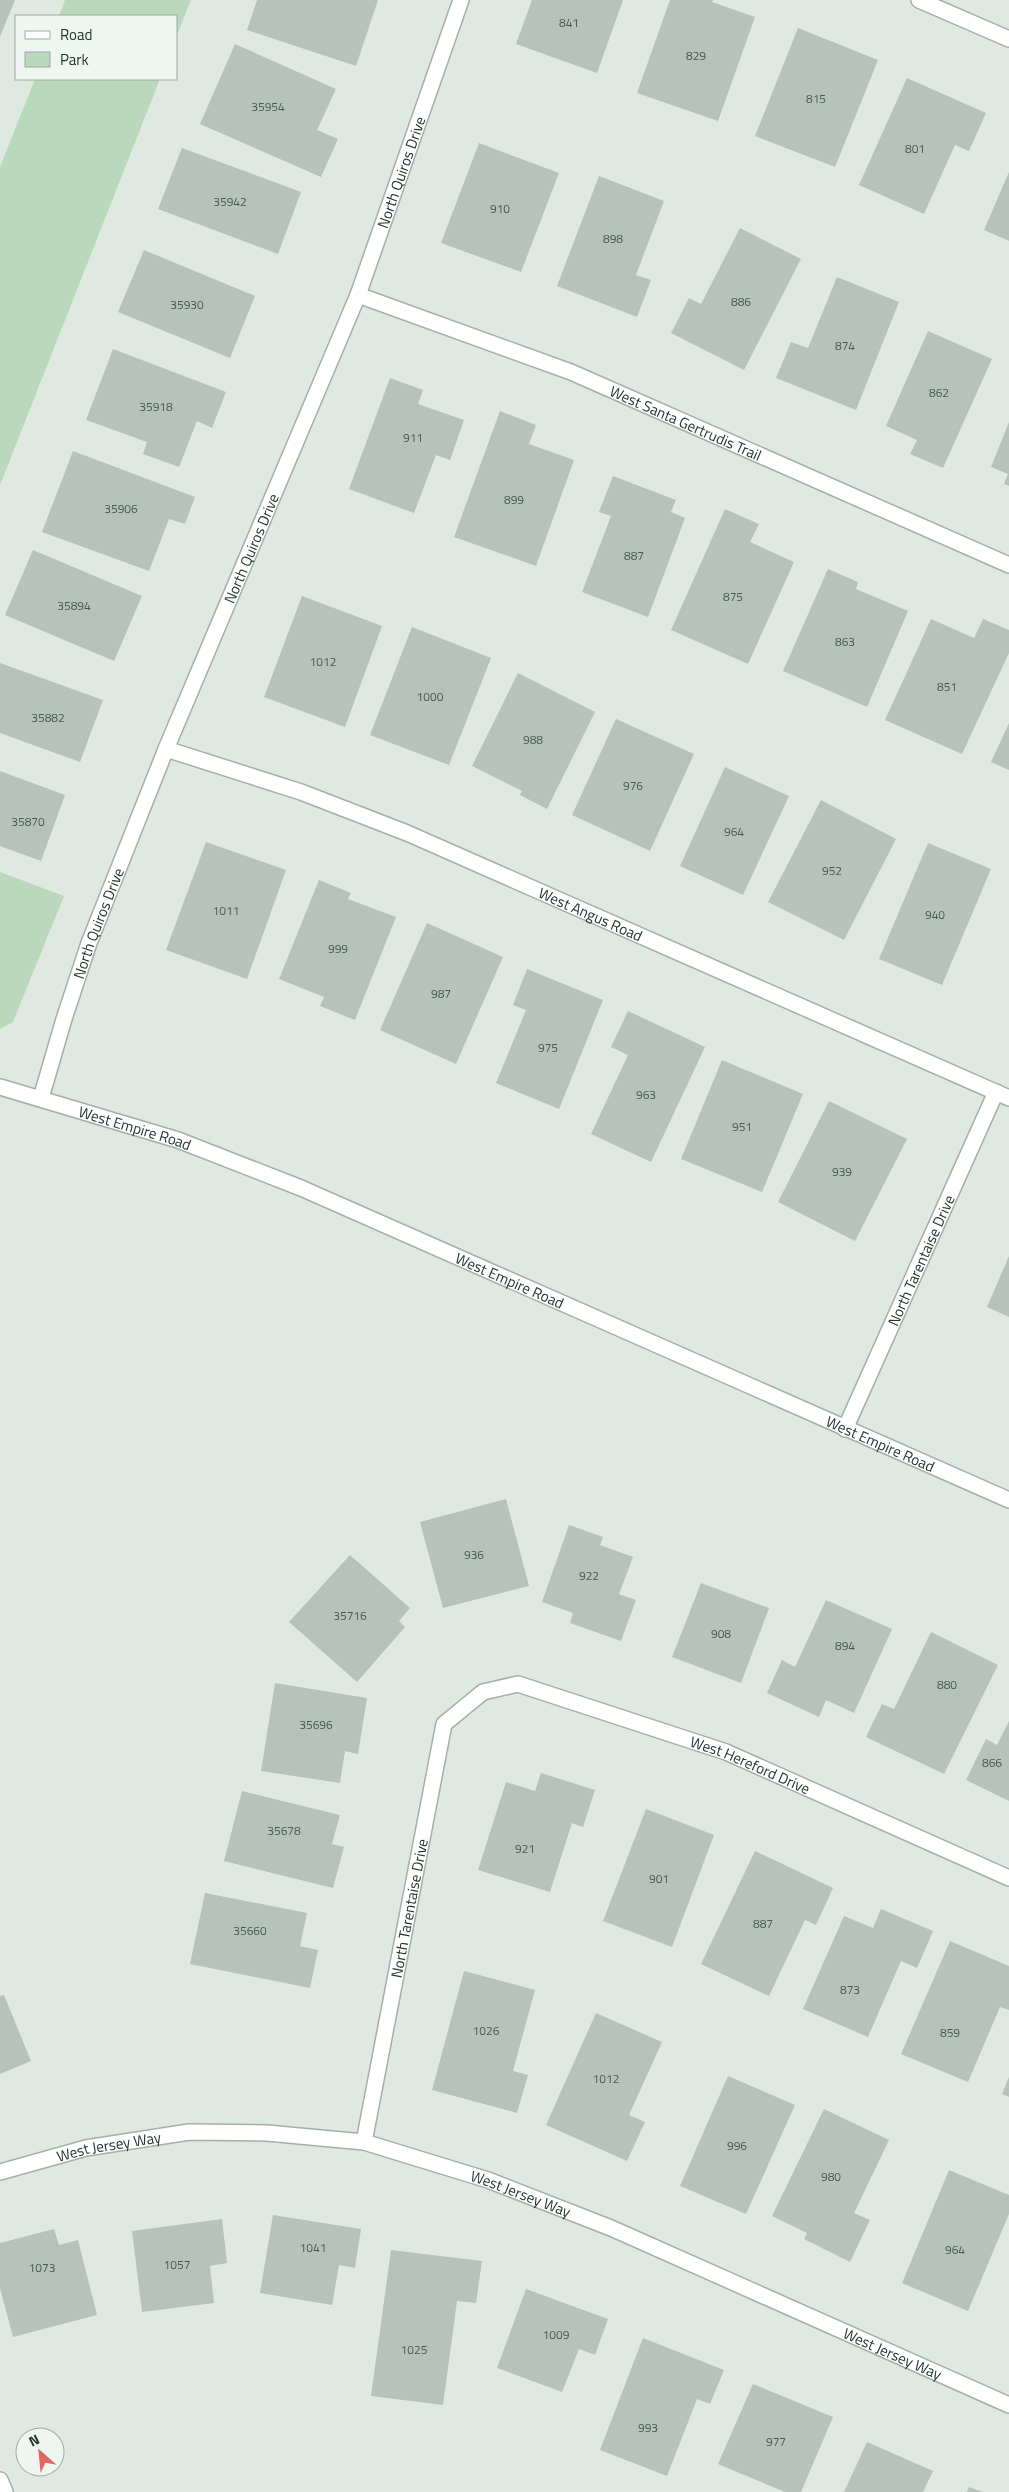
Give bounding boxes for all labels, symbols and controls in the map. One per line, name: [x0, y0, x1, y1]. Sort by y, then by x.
house number: 841: [559, 13, 579, 32]
legend: [15, 15, 178, 80]
text: Road: [60, 23, 92, 46]
house number: 829: [686, 46, 706, 65]
text: Park: [60, 48, 89, 71]
house number: 815: [806, 89, 826, 108]
house number: 35954: [251, 97, 285, 116]
street label: North Quiros Drive: [371, 113, 431, 231]
house number: 801: [905, 139, 925, 158]
house number: 35942: [213, 192, 247, 211]
house number: 910: [490, 199, 510, 218]
house number: 898: [603, 229, 623, 248]
house number: 886: [731, 292, 751, 311]
house number: 35930: [170, 295, 204, 314]
house number: 874: [835, 336, 855, 355]
street label: West Santa Gertrudis Trail: [606, 379, 766, 466]
house number: 862: [929, 383, 949, 402]
house number: 35918: [139, 397, 173, 416]
house number: 911: [403, 428, 423, 447]
street label: North Quiros Drive: [218, 490, 284, 607]
house number: 899: [504, 490, 524, 509]
house number: 35906: [104, 499, 138, 518]
house number: 887: [624, 546, 644, 565]
house number: 875: [723, 587, 743, 606]
house number: 35894: [57, 596, 91, 615]
house number: 863: [835, 632, 855, 651]
house number: 1012: [310, 652, 336, 671]
house number: 851: [937, 677, 957, 696]
house number: 1000: [417, 687, 444, 706]
house number: 35882: [31, 708, 65, 727]
house number: 988: [523, 730, 543, 749]
house number: 976: [623, 776, 643, 795]
house number: 35870: [11, 812, 45, 831]
house number: 964: [724, 822, 744, 841]
house number: 952: [822, 861, 842, 880]
street label: North Quiros Drive: [67, 864, 129, 982]
street label: West Angus Road: [535, 881, 646, 947]
house number: 1011: [213, 901, 239, 920]
house number: 940: [925, 905, 945, 924]
house number: 999: [328, 939, 348, 958]
house number: 987: [431, 984, 451, 1003]
house number: 975: [538, 1038, 558, 1057]
house number: 963: [636, 1085, 656, 1104]
street label: West Empire Road: [76, 1100, 195, 1156]
house number: 951: [732, 1117, 752, 1136]
house number: 939: [832, 1162, 852, 1181]
street label: North Tarentaise Drive: [881, 1191, 960, 1329]
street label: West Empire Road: [452, 1246, 568, 1314]
street label: West Empire Road: [822, 1409, 938, 1477]
house number: 936: [464, 1545, 484, 1564]
house number: 922: [579, 1566, 599, 1585]
house number: 35716: [333, 1606, 367, 1625]
house number: 908: [711, 1624, 731, 1643]
house number: 894: [835, 1636, 855, 1655]
house number: 880: [937, 1675, 957, 1694]
house number: 35696: [299, 1715, 333, 1734]
street label: West Hereford Drive: [687, 1730, 814, 1800]
house number: 866: [982, 1753, 1002, 1772]
house number: 35678: [267, 1821, 301, 1840]
street label: North Tarentaise Drive: [384, 1837, 433, 1980]
house number: 921: [515, 1839, 535, 1858]
house number: 901: [649, 1869, 669, 1888]
house number: 887: [753, 1914, 773, 1933]
house number: 35660: [233, 1921, 267, 1940]
house number: 873: [840, 1980, 860, 1999]
house number: 1026: [473, 2021, 500, 2040]
house number: 859: [940, 2023, 960, 2042]
house number: 1012: [593, 2069, 619, 2088]
street label: West Jersey Way: [54, 2125, 163, 2167]
house number: 996: [727, 2136, 747, 2155]
street label: West Jersey Way: [468, 2164, 574, 2223]
house number: 980: [821, 2167, 841, 2186]
house number: 1041: [300, 2238, 326, 2257]
house number: 964: [945, 2240, 965, 2259]
house number: 1057: [164, 2255, 190, 2274]
house number: 1073: [29, 2258, 55, 2277]
street label: West Jersey Way: [840, 2321, 946, 2385]
house number: 1009: [543, 2325, 570, 2344]
house number: 1025: [401, 2340, 428, 2359]
house number: 993: [638, 2418, 658, 2437]
north arrow: [15, 2427, 65, 2477]
text: N: [25, 2428, 43, 2452]
house number: 977: [766, 2432, 786, 2451]

